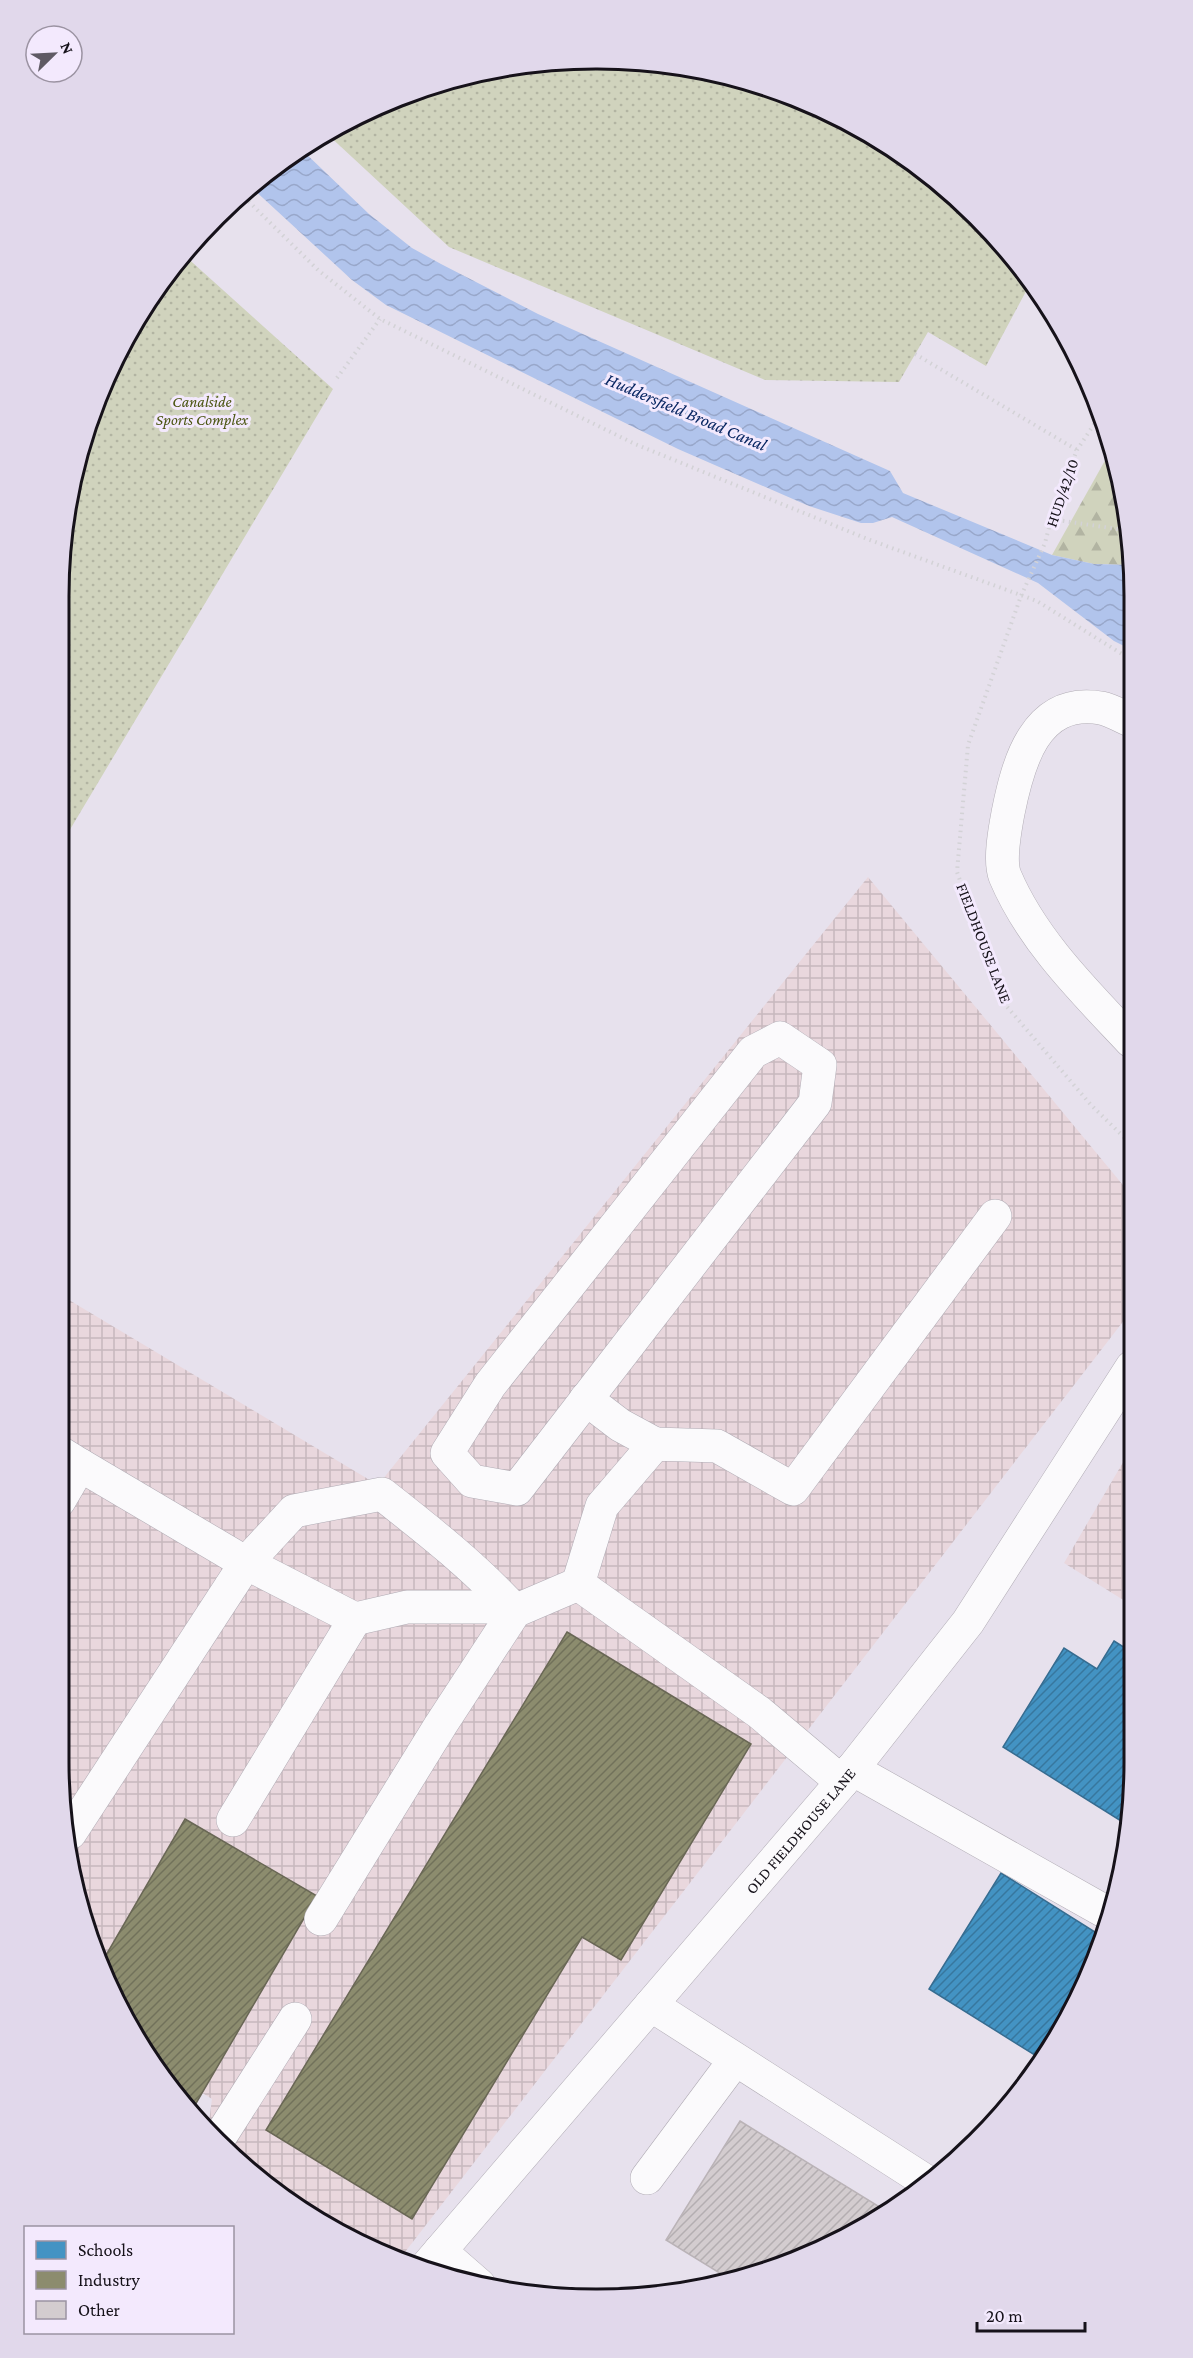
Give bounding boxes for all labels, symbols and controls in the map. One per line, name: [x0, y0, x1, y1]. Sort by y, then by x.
north arrow: [24, 24, 84, 84]
text: N: [57, 40, 77, 57]
water label: Huddersfield Broad Canal: [602, 369, 770, 455]
park label: Canalside Sports Complex: [156, 393, 248, 429]
street label: HUD/42/10: [1042, 457, 1082, 529]
street label: FIELDHOUSE LANE: [953, 881, 1015, 1006]
street label: OLD FIELDHOUSE LANE: [742, 1764, 859, 1897]
legend: [24, 2226, 234, 2334]
text: Schools: [78, 2240, 133, 2260]
text: Industry: [78, 2270, 141, 2290]
scale bar: [977, 2295, 1085, 2333]
text: Other: [78, 2300, 121, 2320]
text: 20 m: [986, 2306, 1023, 2326]

